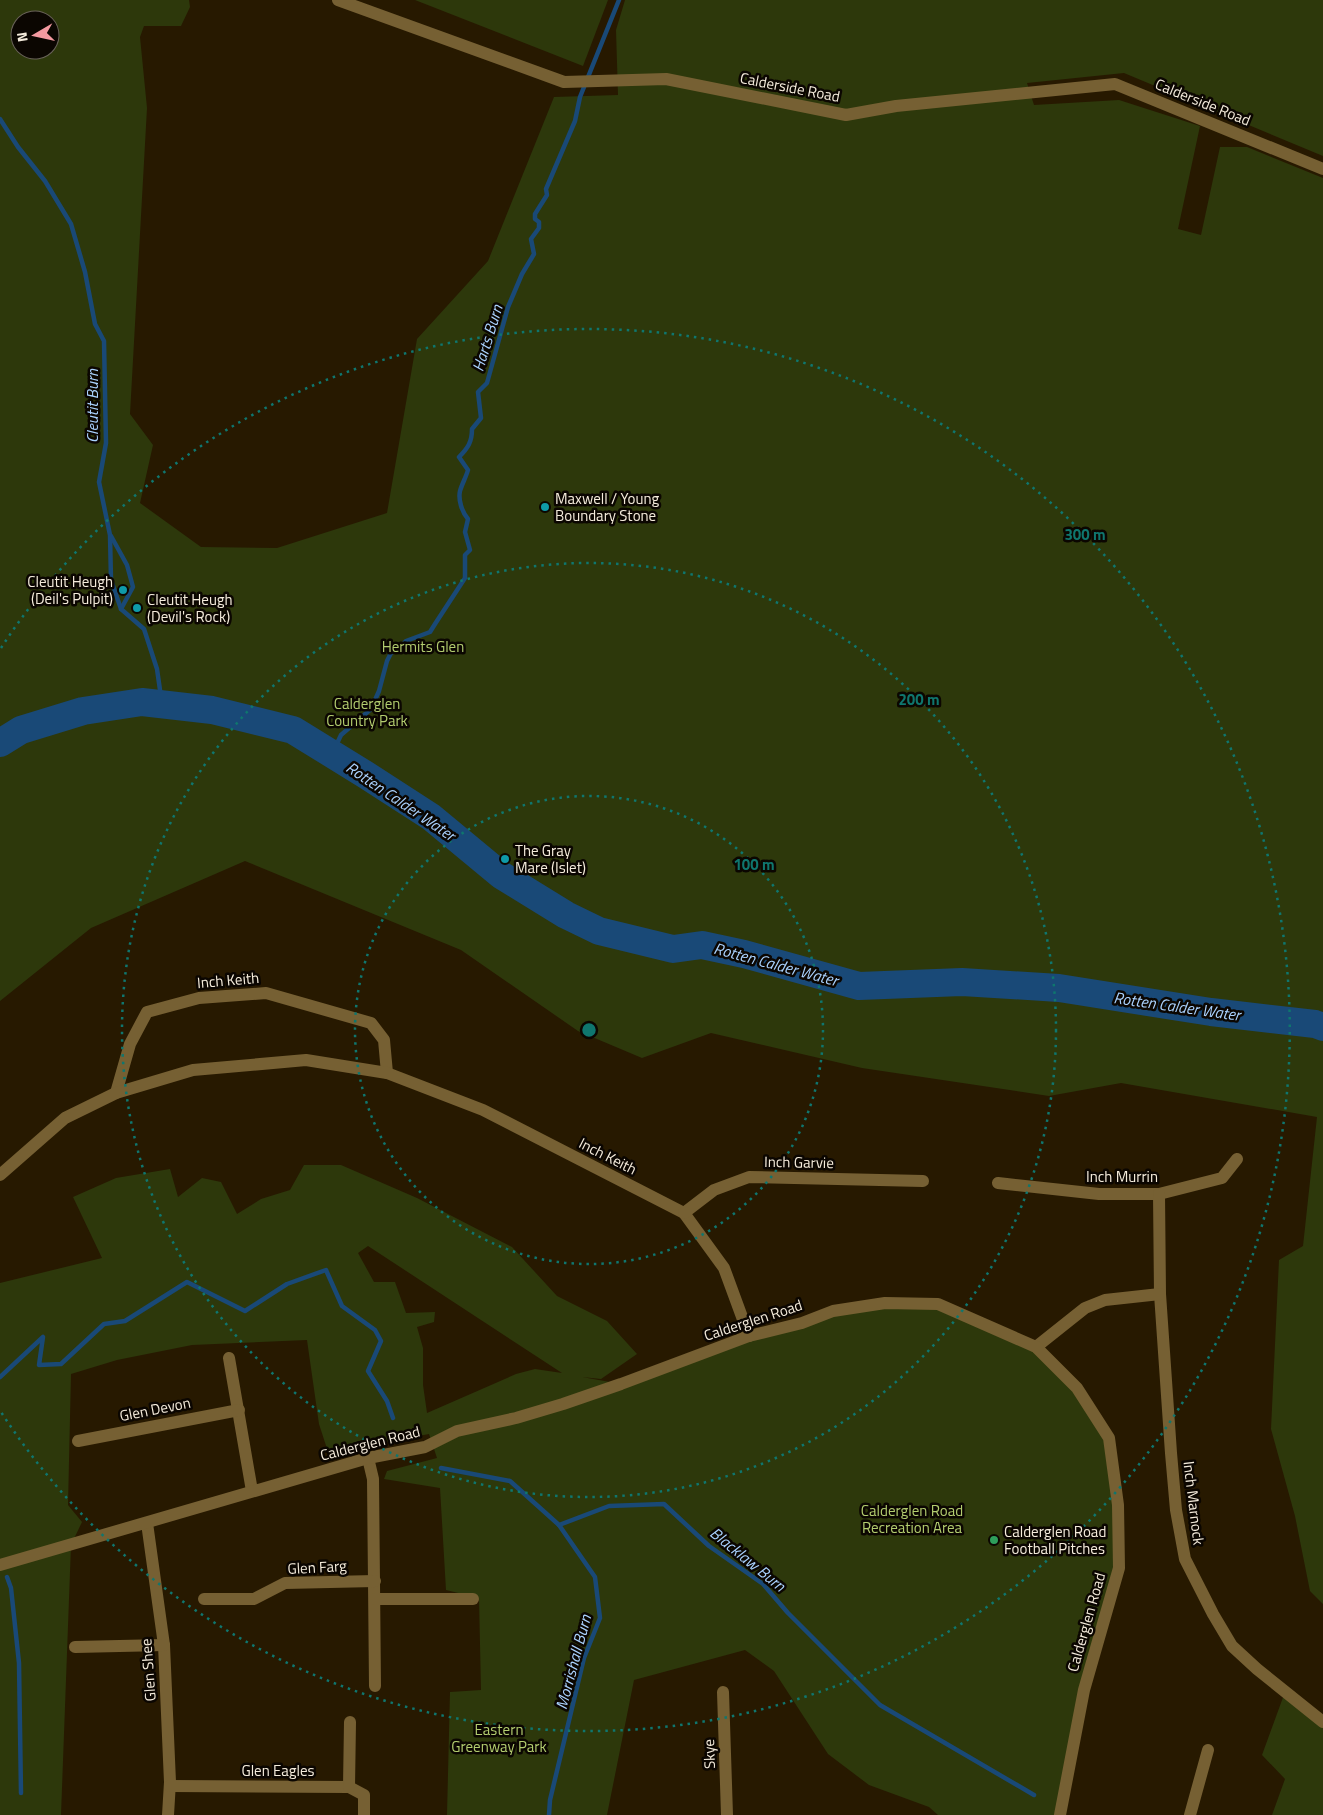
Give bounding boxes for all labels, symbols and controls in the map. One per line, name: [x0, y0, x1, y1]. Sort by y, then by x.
north arrow: [10, 10, 60, 60]
text: N: [11, 31, 33, 44]
street label: Calderside Road: [738, 66, 842, 108]
street label: Calderside Road: [1152, 72, 1254, 132]
water label: Harts Burn: [465, 301, 509, 374]
water label: Cleutit Burn: [80, 368, 104, 443]
place label: Maxwell / Young Boundary Stone: [555, 487, 659, 527]
marker: Maxwell / Young Boundary Stone: [539, 501, 551, 513]
text: 300 m: [1064, 523, 1106, 546]
place label: Cleutit Heugh (Deil's Pulpit): [27, 570, 113, 610]
marker: Cleutit Heugh (Deil's Pulpit): [117, 584, 129, 596]
place label: Cleutit Heugh (Devil's Rock): [147, 588, 233, 628]
marker: Cleutit Heugh (Devil's Rock): [131, 602, 143, 614]
park label: Hermits Glen: [382, 635, 464, 658]
text: 200 m: [898, 688, 940, 711]
park label: Calderglen Country Park: [326, 692, 408, 732]
water label: Rotten Calder Water: [341, 755, 462, 848]
place label: The Gray Mare (Islet): [515, 839, 586, 879]
marker: The Gray Mare (Islet): [499, 853, 511, 865]
text: 100 m: [733, 853, 775, 876]
water label: Rotten Calder Water: [711, 936, 843, 993]
street label: Inch Keith: [196, 966, 260, 994]
water label: Rotten Calder Water: [1112, 985, 1244, 1027]
centre of rings: [580, 1021, 598, 1039]
street label: Inch Keith: [575, 1132, 641, 1180]
street label: Inch Garvie: [764, 1150, 834, 1174]
street label: Inch Murrin: [1086, 1165, 1158, 1188]
street label: Calderglen Road: [701, 1293, 805, 1347]
street label: Glen Devon: [118, 1391, 192, 1427]
street label: Calderglen Road: [318, 1419, 422, 1467]
street label: Inch Marnock: [1177, 1460, 1211, 1546]
park label: Calderglen Road Recreation Area: [861, 1499, 963, 1539]
place label: Calderglen Road Football Pitches: [1004, 1520, 1106, 1560]
water label: Blacklaw Burn: [705, 1521, 792, 1598]
marker: Calderglen Road Football Pitches: [988, 1534, 1000, 1546]
street label: Glen Farg: [287, 1554, 348, 1580]
street label: Calderglen Road: [1061, 1570, 1111, 1674]
water label: Morrishall Burn: [549, 1611, 597, 1712]
street label: Glen Shee: [134, 1638, 162, 1702]
park label: Eastern Greenway Park: [451, 1718, 547, 1758]
street label: Skye: [697, 1739, 721, 1769]
street label: Glen Eagles: [241, 1759, 315, 1782]

